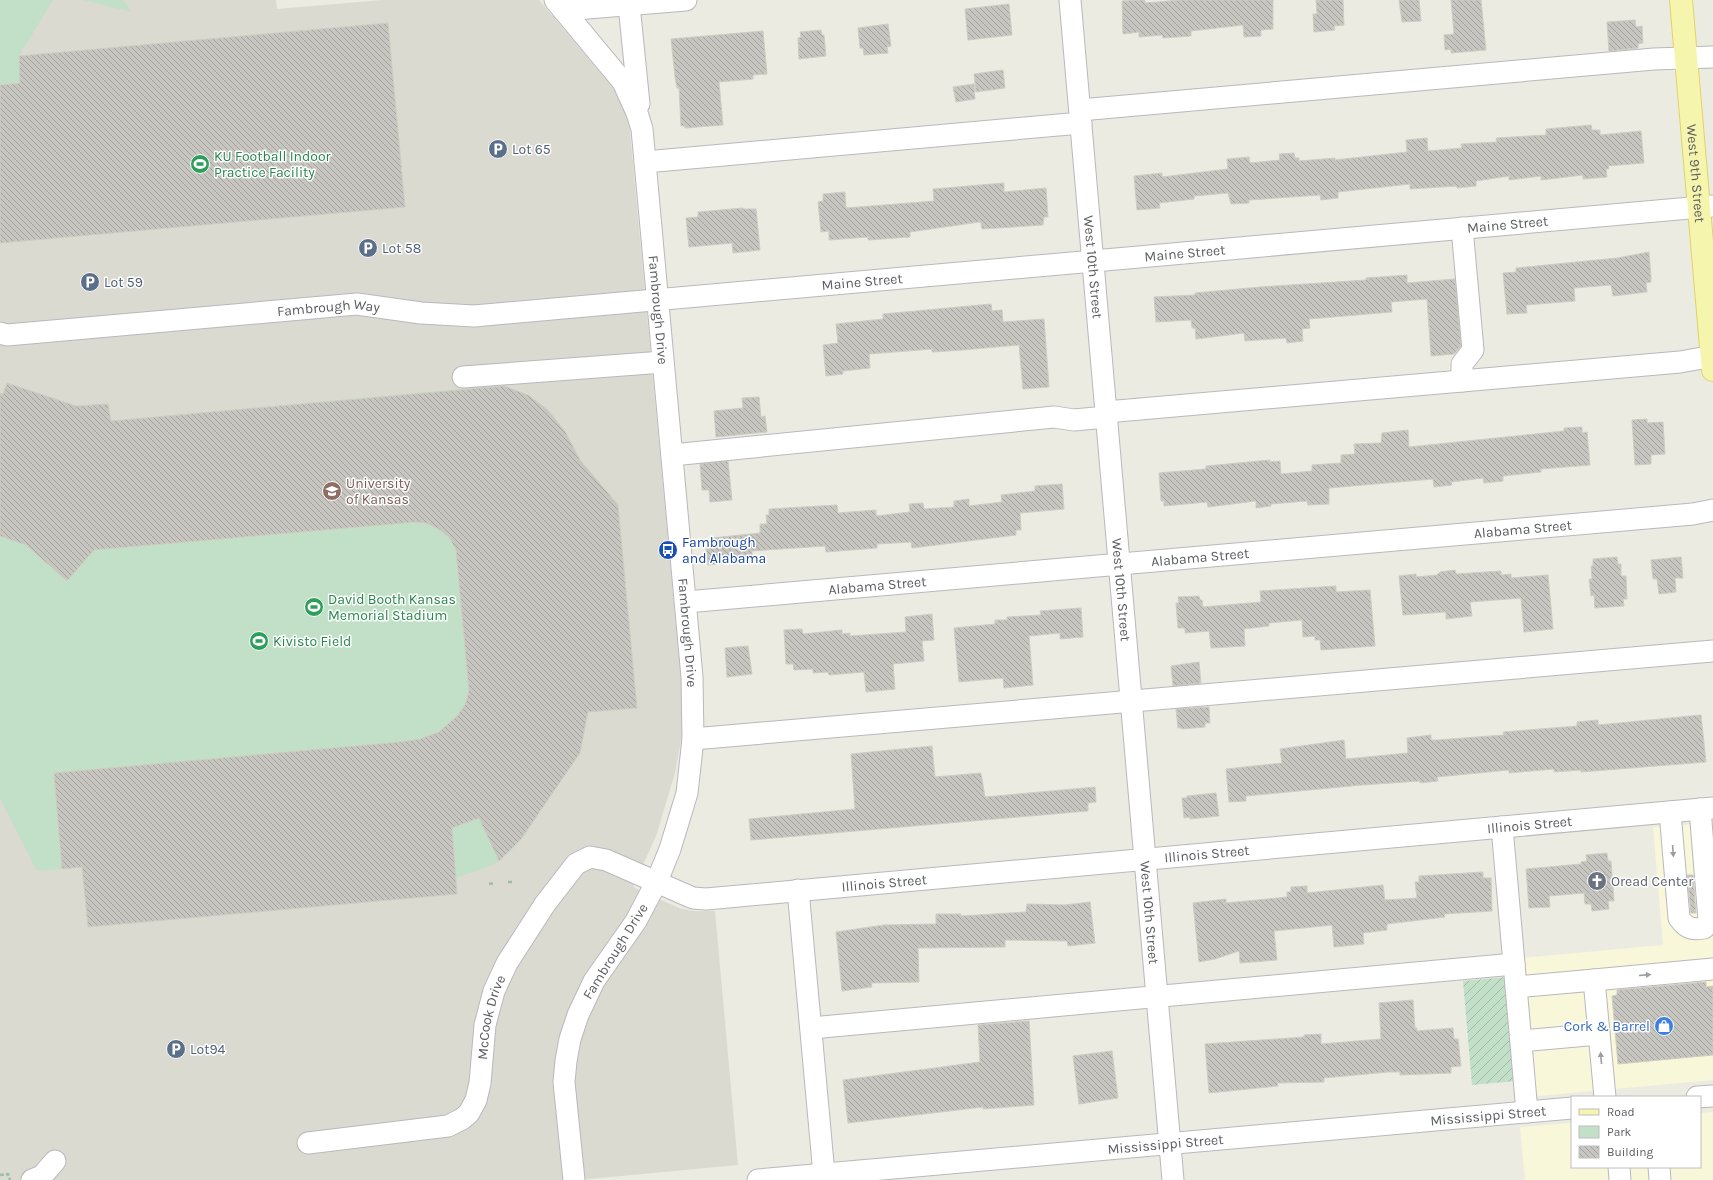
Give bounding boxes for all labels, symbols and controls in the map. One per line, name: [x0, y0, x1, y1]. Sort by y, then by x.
street label: West 9th Street: [1683, 123, 1708, 223]
parking icon: Lot 65: [487, 138, 509, 160]
place label: Lot 65: [512, 141, 551, 158]
place label: KU Football Indoor Practice Facility: [214, 148, 332, 181]
sports icon: KU Football Indoor Practice Facility: [189, 153, 211, 175]
street label: Maine Street: [1466, 213, 1549, 237]
street label: West 10th Street: [1080, 215, 1106, 319]
parking icon: Lot 58: [357, 237, 379, 259]
place label: Lot 58: [382, 240, 421, 257]
street label: Maine Street: [1144, 241, 1226, 265]
street label: Fambrough Drive: [645, 255, 671, 365]
street label: Maine Street: [821, 270, 903, 294]
parking icon: Lot 59: [79, 271, 101, 293]
place label: Lot 59: [104, 274, 143, 291]
street label: Fambrough Way: [276, 296, 381, 320]
place label: University of Kansas: [346, 475, 411, 508]
school or university icon: University of Kansas: [321, 480, 343, 502]
street label: Alabama Street: [1473, 517, 1573, 542]
place label: Fambrough and Alabama: [682, 534, 766, 567]
street label: West 10th Street: [1108, 537, 1134, 642]
bus stop icon: Fambrough and Alabama: [657, 539, 679, 561]
street label: Alabama Street: [1150, 545, 1250, 570]
street label: Alabama Street: [828, 573, 927, 599]
street label: Fambrough Drive: [674, 577, 700, 687]
place label: David Booth Kansas Memorial Stadium: [328, 591, 456, 624]
sports icon: David Booth Kansas Memorial Stadium: [303, 596, 325, 618]
sports icon: Kivisto Field: [248, 630, 270, 652]
place label: Kivisto Field: [273, 633, 351, 650]
street label: Illinois Street: [1486, 813, 1573, 837]
street label: Illinois Street: [1164, 842, 1250, 867]
one-way arrow: [1670, 845, 1677, 857]
street label: West 10th Street: [1136, 860, 1162, 965]
church icon: Oread Center: [1586, 870, 1608, 892]
street label: Illinois Street: [841, 871, 928, 896]
place label: Oread Center: [1611, 873, 1694, 890]
street label: Fambrough Drive: [579, 900, 652, 1002]
street label: McCook Drive: [474, 972, 509, 1060]
one-way arrow: [1639, 972, 1651, 978]
shop icon: Cork & Barrel: [1653, 1015, 1675, 1037]
place label: Cork & Barrel: [1564, 1018, 1650, 1035]
parking icon: Lot94: [165, 1038, 187, 1060]
place label: Lot94: [190, 1041, 226, 1058]
one-way arrow: [1598, 1052, 1604, 1064]
legend: [1571, 1096, 1701, 1168]
street label: Mississippi Street: [1430, 1102, 1547, 1130]
text: Road: [1607, 1105, 1635, 1119]
text: Park: [1607, 1125, 1632, 1139]
street label: Mississippi Street: [1107, 1131, 1224, 1158]
text: Building: [1607, 1145, 1654, 1159]

